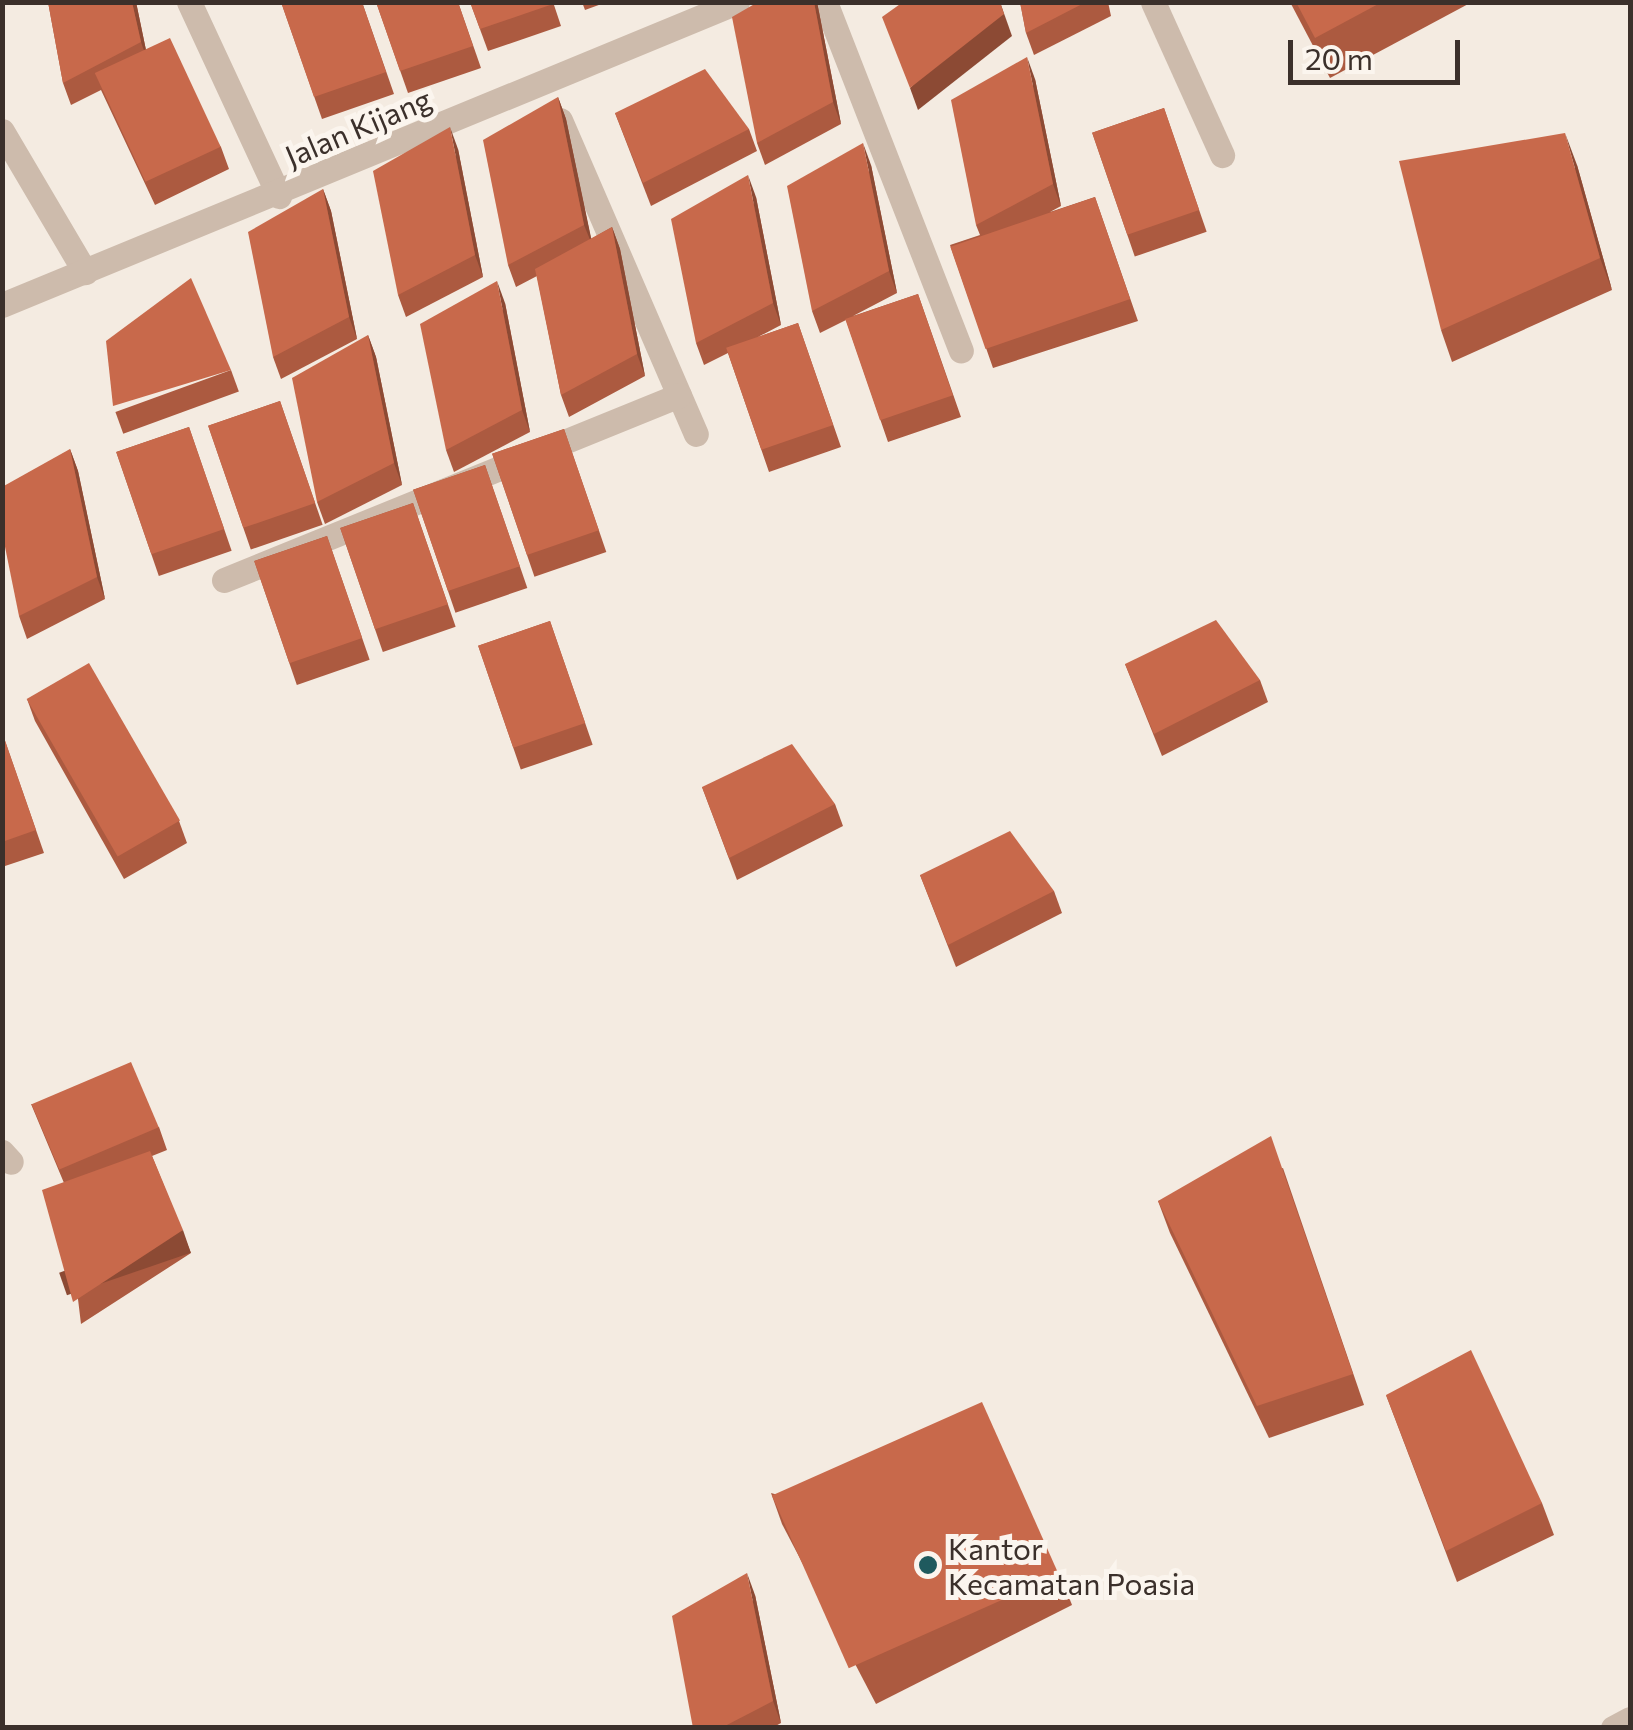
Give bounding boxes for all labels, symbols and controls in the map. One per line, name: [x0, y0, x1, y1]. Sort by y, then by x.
scale bar: [1293, 20, 1466, 82]
text: 20 m: [1305, 39, 1373, 76]
street label: Jalan Kijang: [279, 80, 437, 174]
place label: Kantor Kecamatan Poasia: [948, 1530, 1195, 1600]
marker: Kantor Kecamatan Poasia: [917, 1554, 939, 1576]

